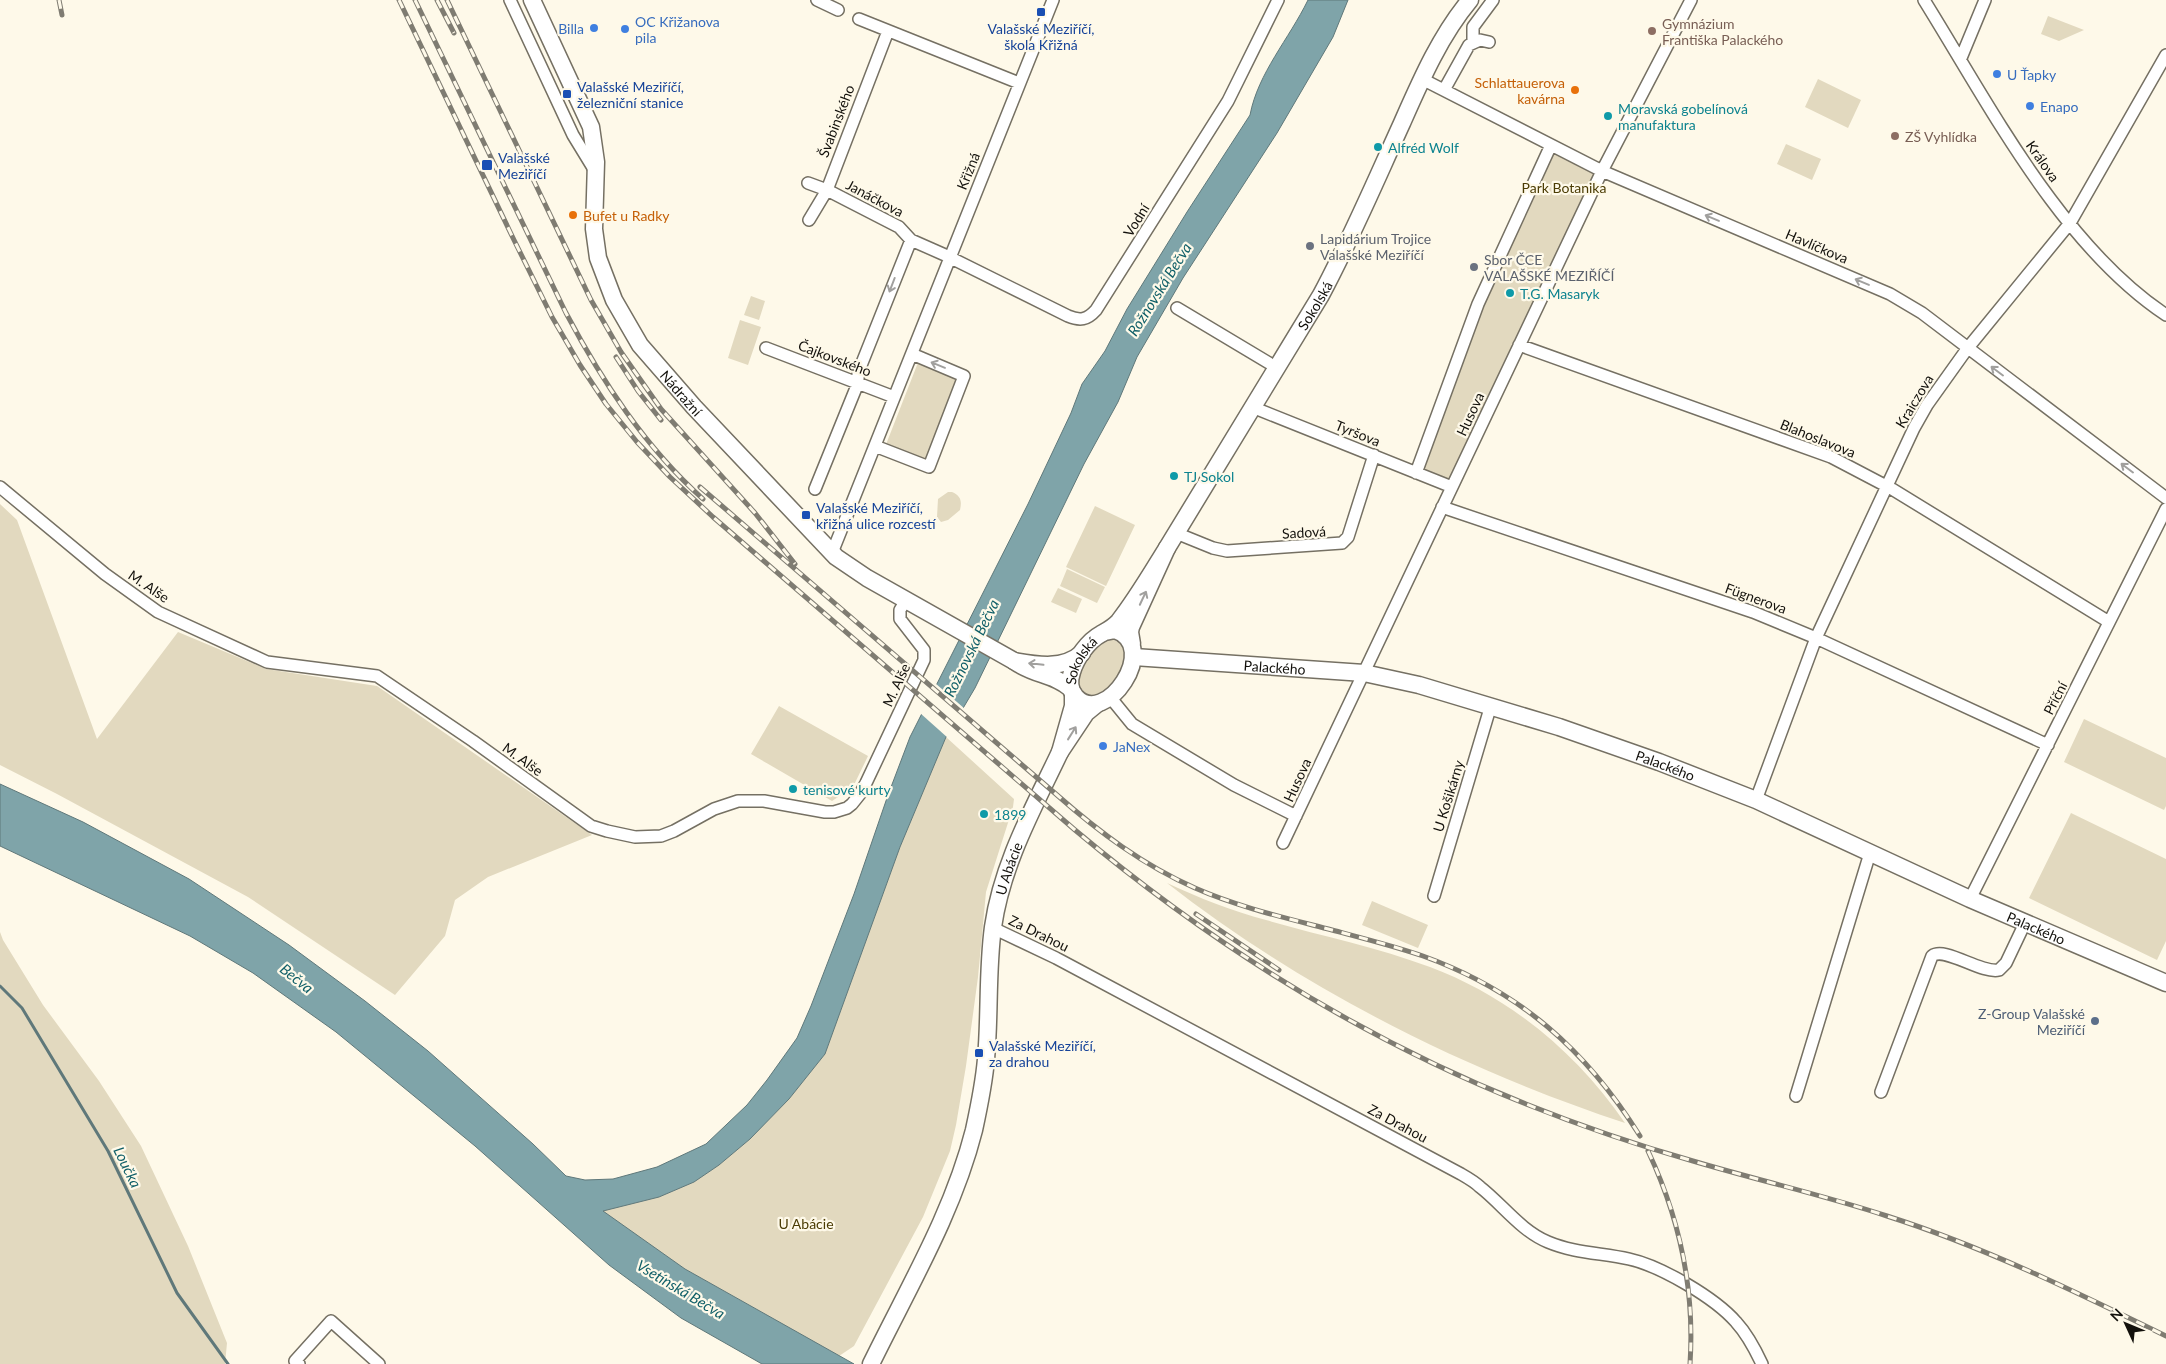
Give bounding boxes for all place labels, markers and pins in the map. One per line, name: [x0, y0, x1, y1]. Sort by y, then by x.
marker: Valašské Meziříčí, škola Křižná: [1035, 6, 1047, 18]
place label: OC Křižanova pila: [635, 13, 720, 46]
place label: Gymnázium Františka Palackého: [1662, 15, 1783, 48]
place label: Billa: [558, 20, 584, 37]
place label: Valašské Meziříčí, škola Křižná: [987, 20, 1095, 53]
marker: Billa: [588, 22, 600, 34]
marker: OC Křižanova pila: [619, 23, 631, 35]
marker: Gymnázium Františka Palackého: [1646, 25, 1658, 37]
place label: U Ťapky: [2007, 66, 2057, 83]
marker: U Ťapky: [1991, 68, 2003, 80]
place label: Schlattauerova kavárna: [1474, 74, 1565, 107]
place label: Valašské Meziříčí, železniční stanice: [577, 78, 684, 111]
marker: Schlattauerova kavárna: [1569, 84, 1581, 96]
marker: Valašské Meziříčí, železniční stanice: [561, 88, 573, 100]
place label: Enapo: [2040, 98, 2079, 115]
place label: Moravská gobelínová manufaktura: [1618, 100, 1748, 133]
marker: Enapo: [2024, 100, 2036, 112]
marker: Moravská gobelínová manufaktura: [1602, 110, 1614, 122]
place label: ZŠ Vyhlídka: [1905, 128, 1977, 145]
marker: ZŠ Vyhlídka: [1889, 130, 1901, 142]
place label: Alfréd Wolf: [1388, 139, 1459, 156]
marker: Alfréd Wolf: [1372, 141, 1384, 153]
place label: Valašské Meziříčí: [498, 149, 550, 182]
marker: Valašské Meziříčí: [480, 158, 494, 172]
place label: Bufet u Radky: [583, 207, 670, 224]
marker: Bufet u Radky: [567, 209, 579, 221]
place label: Lapidárium Trojice Valašské Meziříčí: [1320, 230, 1431, 263]
marker: Lapidárium Trojice Valašské Meziříčí: [1304, 240, 1316, 252]
place label: Sbor ČCE VALAŠSKÉ MEZIŘÍČÍ: [1484, 251, 1615, 284]
marker: Sbor ČCE VALAŠSKÉ MEZIŘÍČÍ: [1468, 261, 1480, 273]
place label: T.G. Masaryk: [1520, 285, 1600, 302]
marker: T.G. Masaryk: [1504, 287, 1516, 299]
place label: TJ Sokol: [1184, 468, 1234, 485]
marker: TJ Sokol: [1168, 470, 1180, 482]
place label: Valašské Meziříčí, křižná ulice rozcestí: [816, 499, 937, 532]
marker: Valašské Meziříčí, křižná ulice rozcestí: [800, 509, 812, 521]
place label: JaNex: [1113, 738, 1150, 755]
marker: JaNex: [1097, 740, 1109, 752]
place label: tenisové kurty: [803, 781, 891, 798]
marker: tenisové kurty: [787, 783, 799, 795]
place label: 1899: [994, 806, 1026, 823]
marker: 1899: [978, 808, 990, 820]
place label: Z-Group Valašské Meziříčí: [1978, 1005, 2086, 1038]
marker: Z-Group Valašské Meziříčí: [2089, 1015, 2101, 1027]
place label: Valašské Meziříčí, za drahou: [989, 1037, 1096, 1070]
marker: Valašské Meziříčí, za drahou: [973, 1047, 985, 1059]

